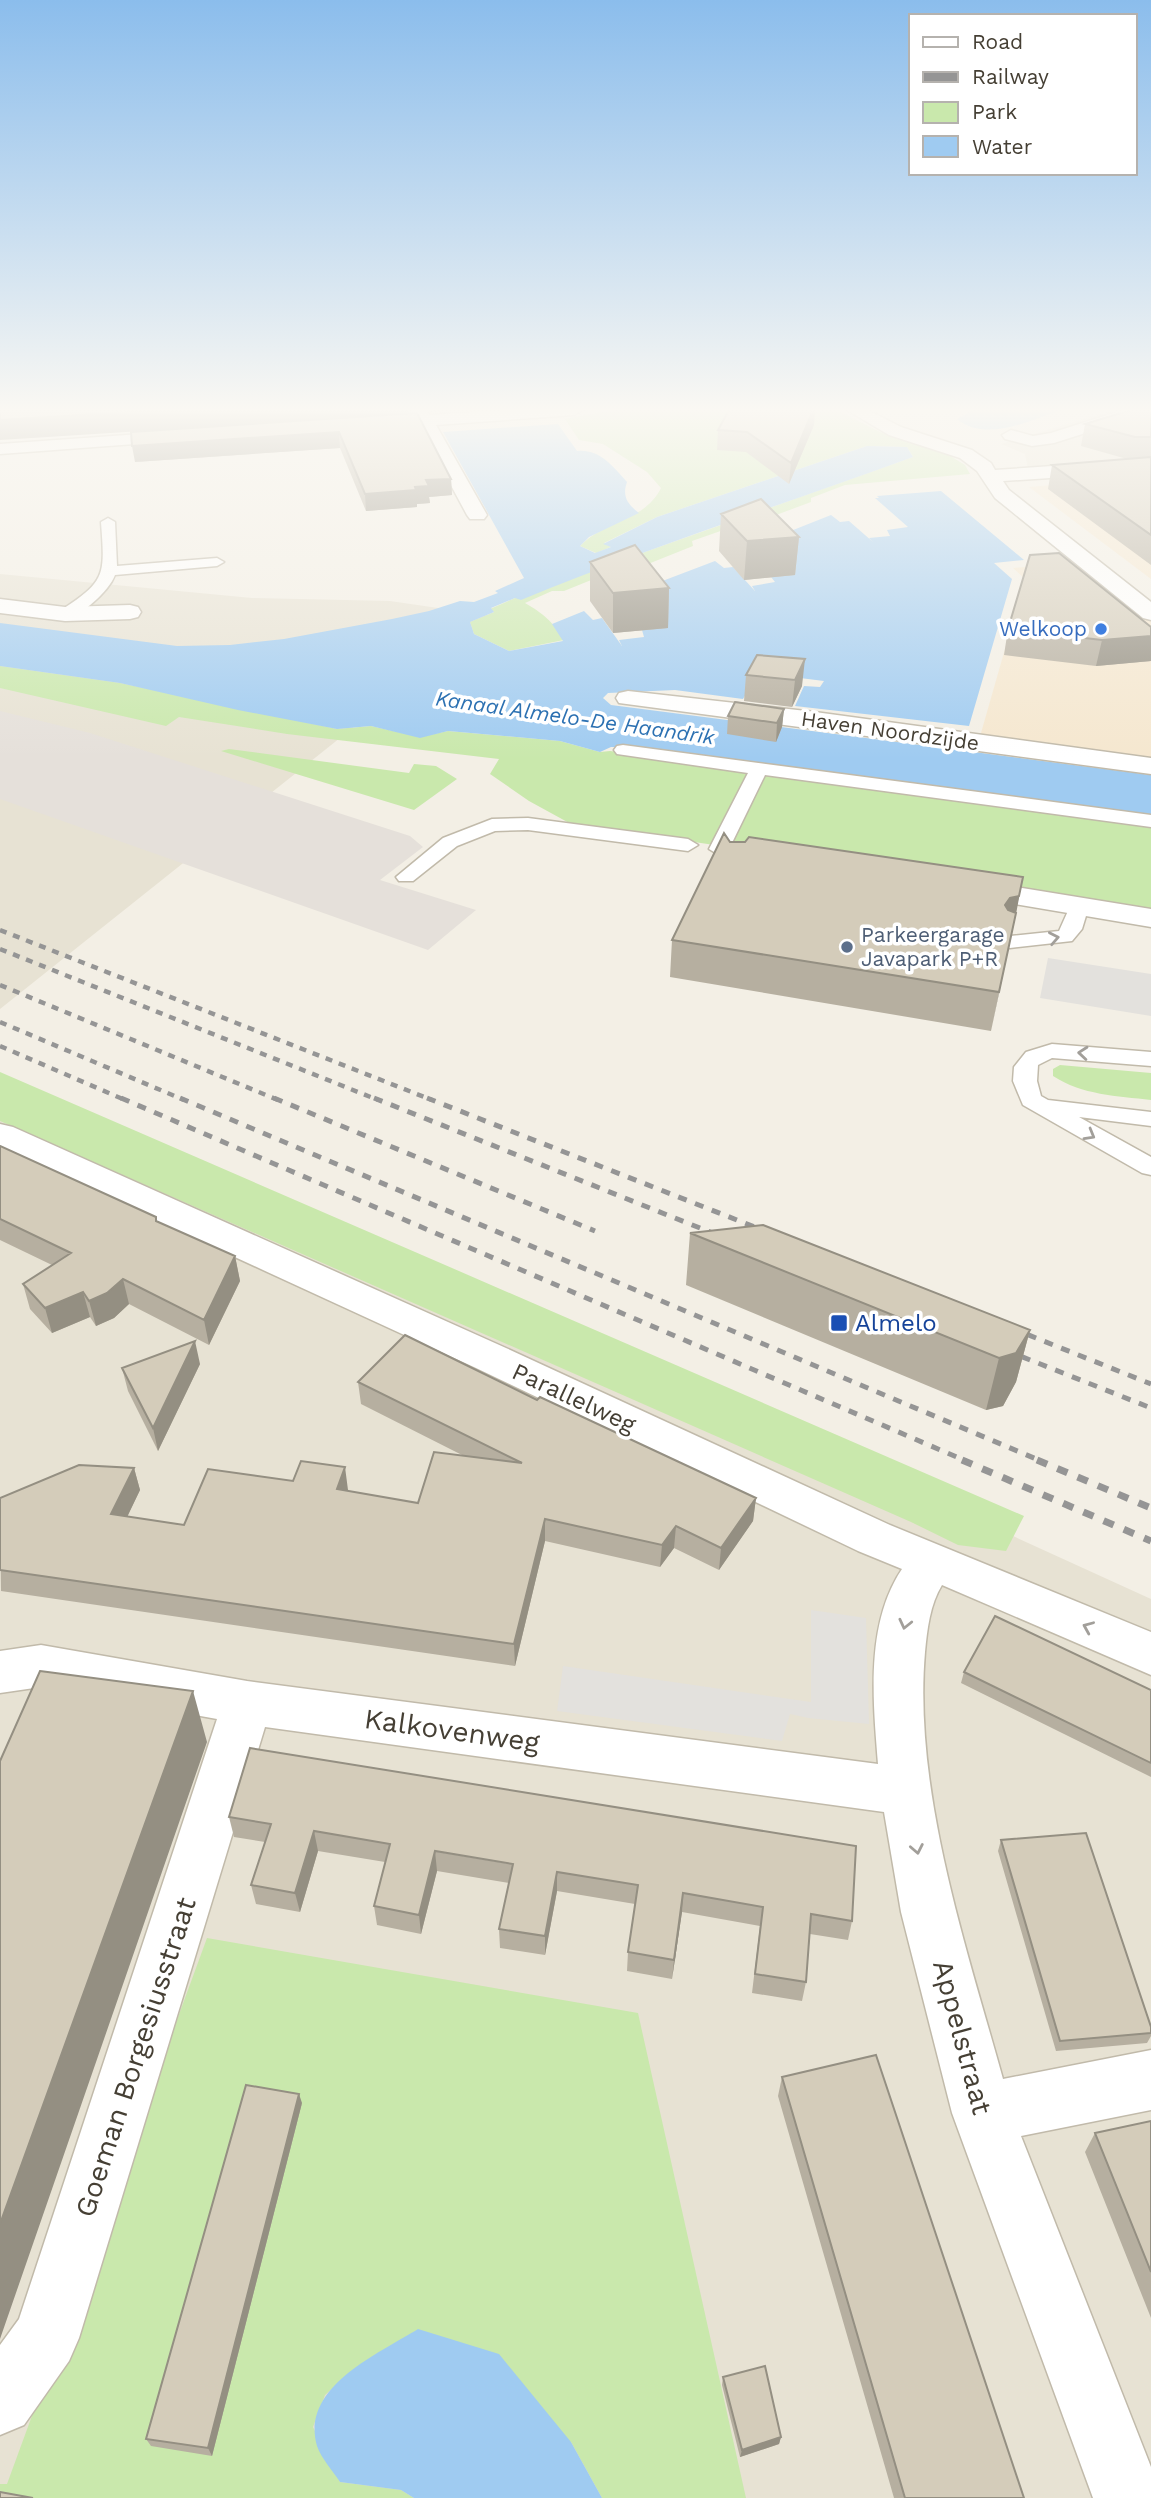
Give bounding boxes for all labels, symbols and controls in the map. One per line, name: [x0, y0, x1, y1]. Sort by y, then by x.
legend: [909, 14, 1137, 175]
text: Road: [972, 29, 1023, 54]
text: Railway: [972, 64, 1049, 89]
text: Park: [972, 99, 1017, 124]
text: Water: [972, 134, 1033, 159]
place label: Welkoop: [999, 616, 1087, 641]
marker: Welkoop: [1093, 621, 1109, 637]
water label: Kanaal Almelo-De Haandrik: [434, 686, 717, 750]
street label: Haven Noordzijde: [799, 706, 981, 755]
place label: Parkeergarage Javapark P+R: [861, 922, 1005, 971]
one-way arrow: [1049, 931, 1060, 946]
marker: Parkeergarage Javapark P+R: [839, 939, 855, 955]
one-way arrow: [1077, 1046, 1088, 1061]
one-way arrow: [1082, 1126, 1095, 1139]
place label: Almelo: [855, 1309, 937, 1337]
marker: Almelo: [829, 1313, 849, 1333]
street label: Parallelweg: [508, 1357, 640, 1439]
one-way arrow: [899, 1618, 914, 1630]
one-way arrow: [1083, 1621, 1096, 1635]
street label: Kalkovenweg: [362, 1702, 542, 1759]
one-way arrow: [909, 1843, 924, 1855]
street label: Goeman Borgesiusstraat: [68, 1893, 203, 2221]
street label: Appelstraat: [926, 1956, 999, 2118]

